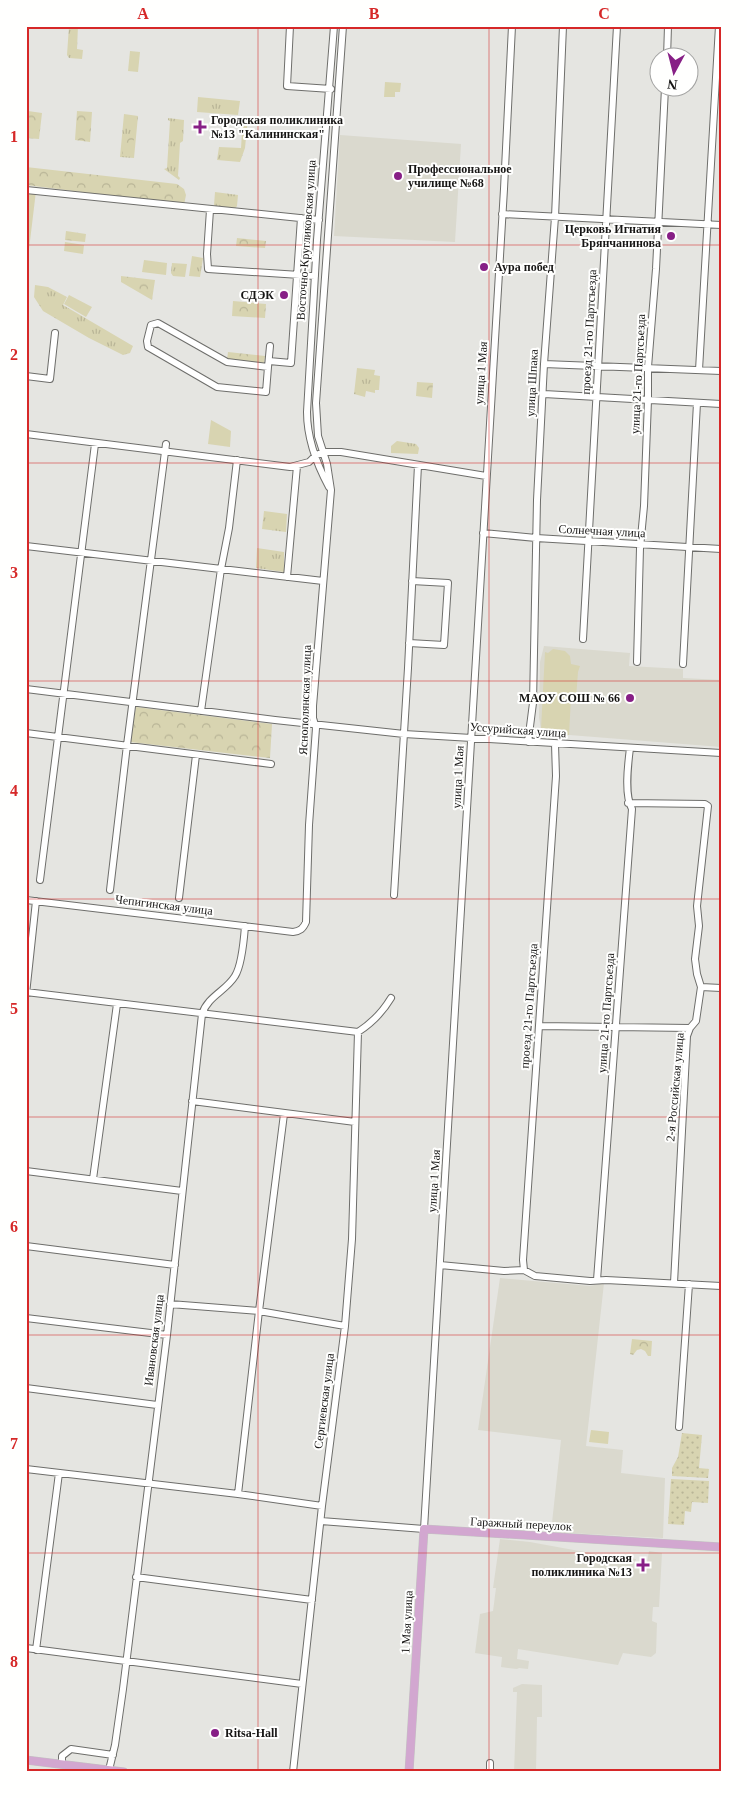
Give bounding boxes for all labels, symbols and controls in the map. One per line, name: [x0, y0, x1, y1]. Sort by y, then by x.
text: A: [137, 5, 149, 22]
text: B: [369, 5, 380, 22]
text: C: [598, 5, 610, 22]
north arrow: [650, 48, 700, 98]
text: N: [667, 76, 678, 92]
place label: Городская поликлиника №13 "Калининская": [211, 113, 343, 141]
marker: Городская поликлиника №13 "Калининская": [193, 120, 207, 134]
text: 1: [10, 128, 18, 145]
street label: Восточно-Кругликовская улица: [293, 159, 319, 321]
place label: Профессиональное училище №68: [408, 162, 512, 190]
marker: Профессиональное училище №68: [392, 170, 404, 182]
place label: Церковь Игнатия Брянчанинова: [565, 222, 662, 250]
marker: Церковь Игнатия Брянчанинова: [665, 230, 677, 242]
place label: Аура побед: [494, 260, 554, 274]
marker: Аура побед: [478, 261, 490, 273]
street label: проезд 21-го Партсъезда: [579, 268, 599, 395]
place label: СДЭК: [241, 288, 274, 302]
marker: СДЭК: [278, 289, 290, 301]
street label: улица 21-го Партсъезда: [628, 313, 648, 435]
street label: улица 1 Мая: [472, 341, 490, 405]
text: 2: [10, 346, 18, 363]
street label: улица Шпака: [523, 348, 541, 417]
street label: Солнечная улица: [558, 522, 647, 540]
text: 3: [10, 564, 18, 581]
street label: Яснополянская улица: [296, 644, 314, 755]
place label: МАОУ СОШ № 66: [519, 691, 620, 705]
marker: МАОУ СОШ № 66: [624, 692, 636, 704]
street label: Уссурийская улица: [469, 720, 567, 740]
street label: улица 1 Мая: [449, 745, 467, 809]
text: 4: [10, 782, 18, 799]
street label: Чепигинская улица: [114, 892, 214, 918]
street label: проезд 21-го Партсъезда: [518, 942, 540, 1069]
street label: улица 21-го Партсъезда: [595, 952, 617, 1074]
text: 5: [10, 1000, 18, 1017]
street label: 2-я Российская улица: [663, 1031, 687, 1142]
street label: улица 1 Мая: [425, 1149, 443, 1213]
text: 6: [10, 1218, 18, 1235]
street label: Ивановская улица: [141, 1293, 167, 1386]
street label: Сергиевская улица: [311, 1352, 337, 1450]
text: 7: [10, 1435, 18, 1452]
street label: Гаражный переулок: [470, 1514, 572, 1534]
place label: Городская поликлиника №13: [531, 1551, 633, 1579]
marker: Городская поликлиника №13: [636, 1558, 650, 1572]
street label: 1 Мая улица: [398, 1589, 416, 1654]
text: 8: [10, 1653, 18, 1670]
place label: Ritsa-Hall: [225, 1726, 278, 1740]
marker: Ritsa-Hall: [209, 1727, 221, 1739]

